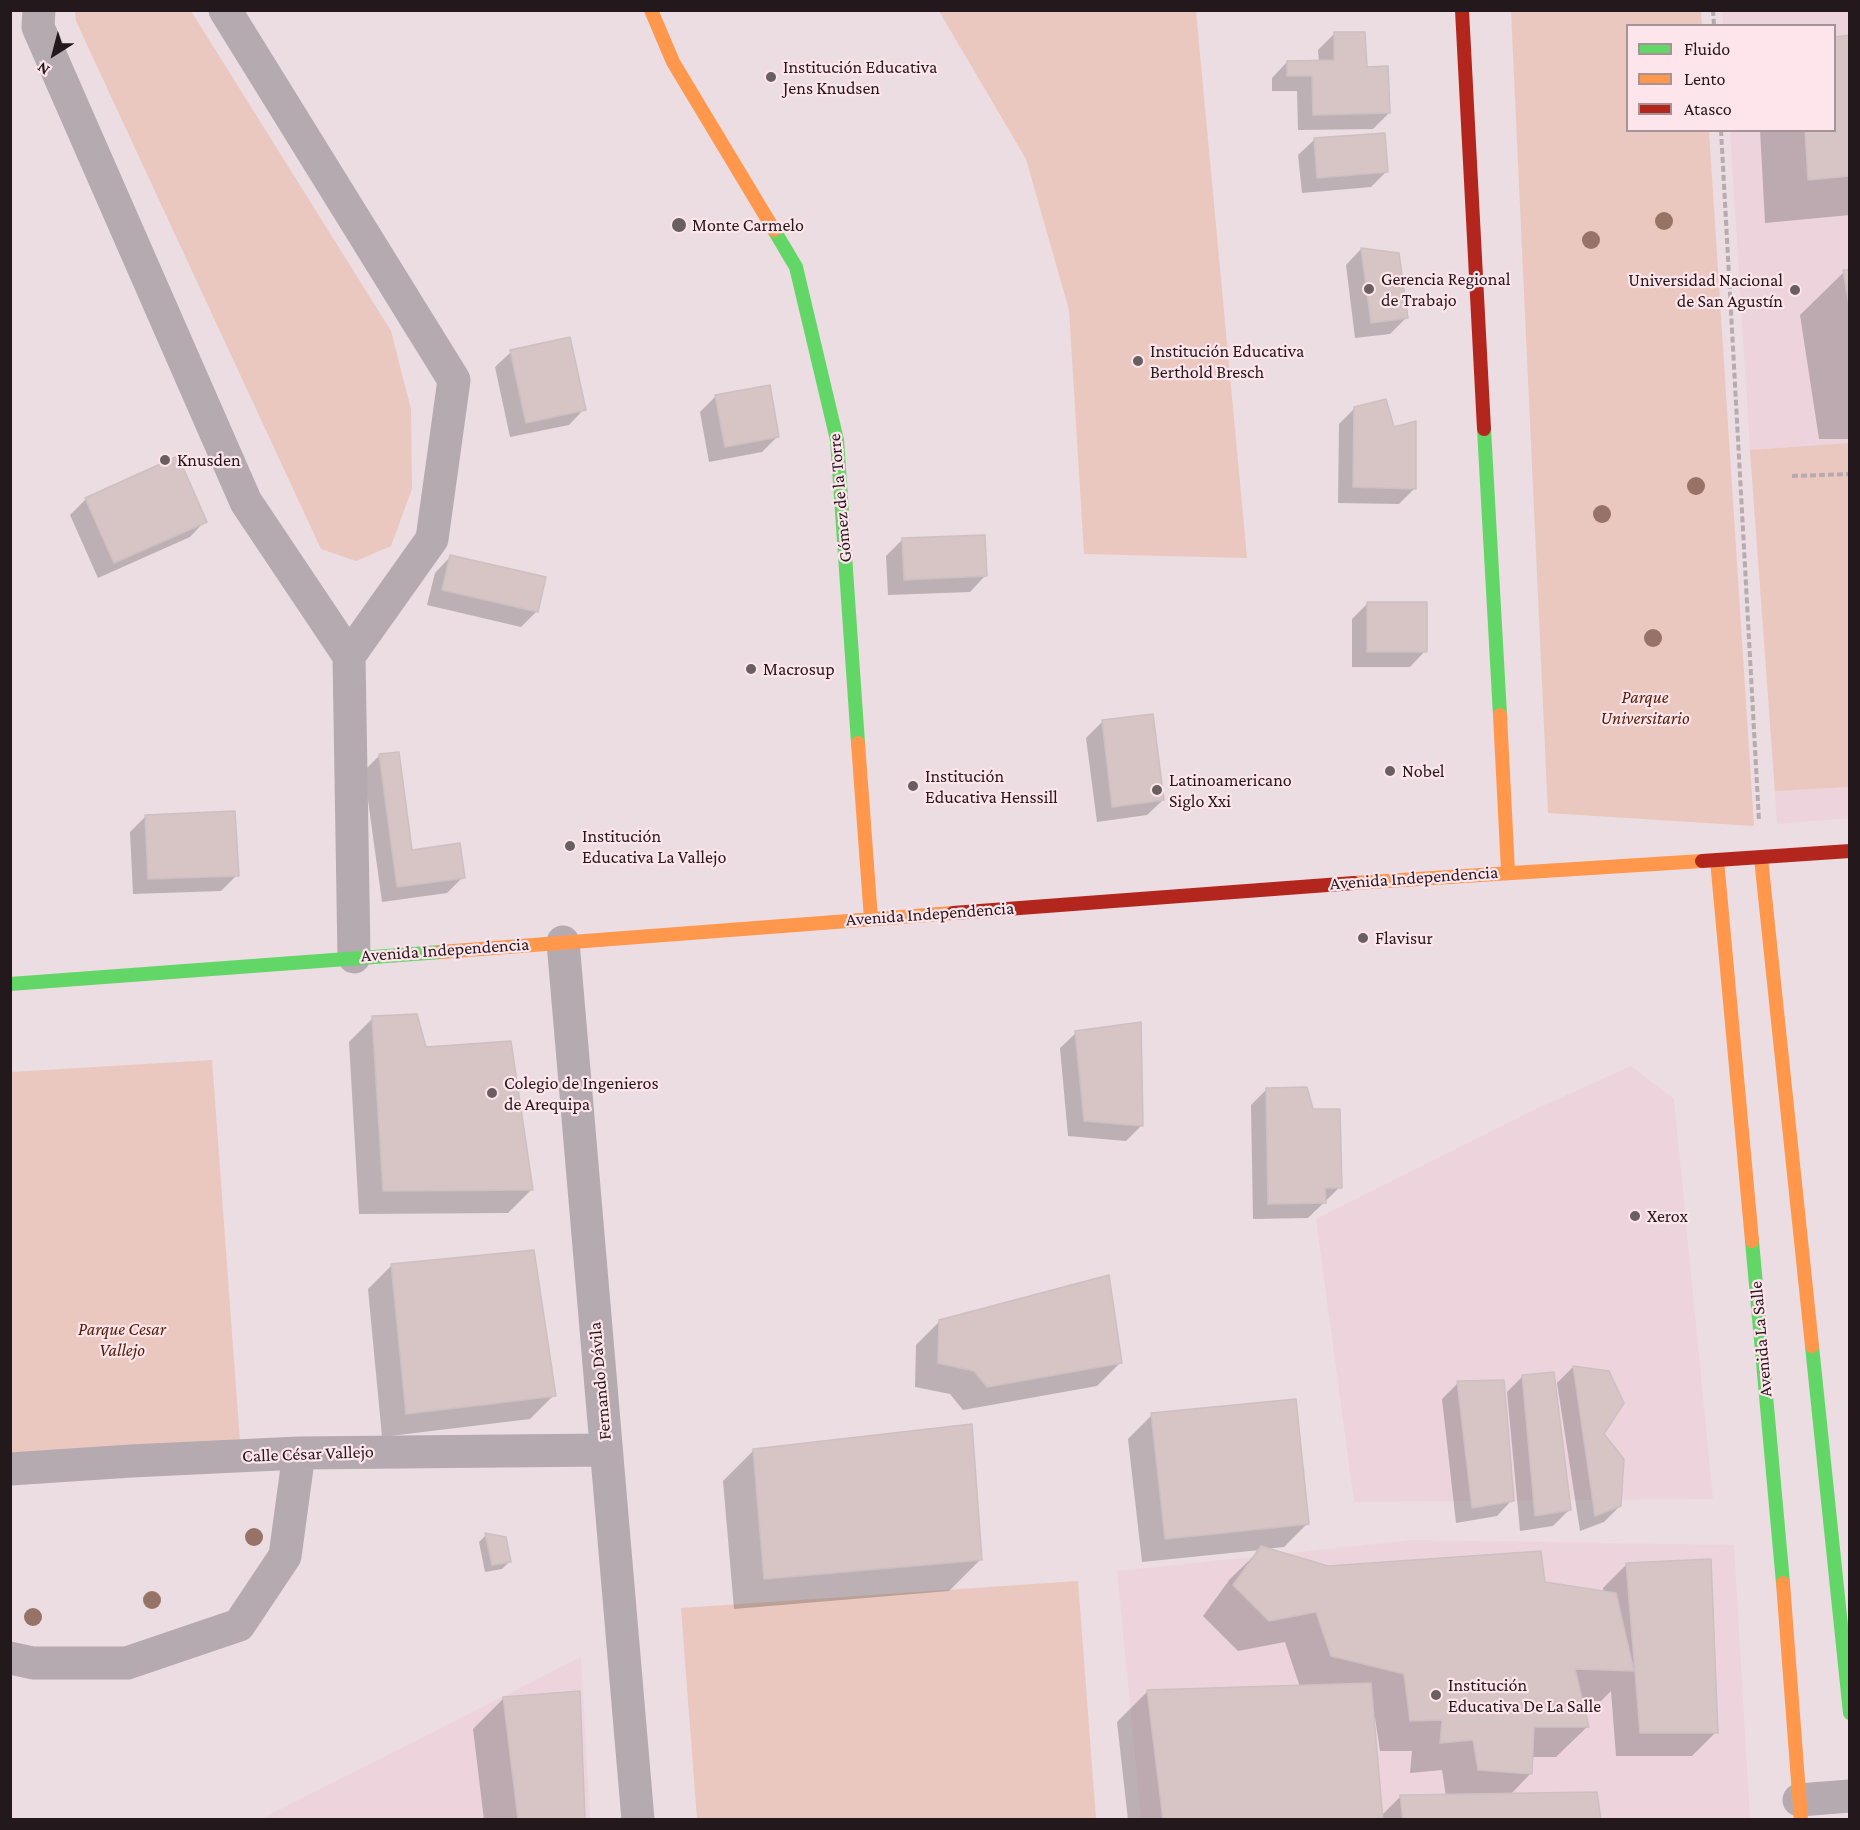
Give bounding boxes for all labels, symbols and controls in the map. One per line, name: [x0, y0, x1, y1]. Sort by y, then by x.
north arrow: [24, 24, 84, 84]
legend: [1626, 24, 1836, 132]
text: Fluido: [1684, 39, 1730, 59]
place label: Institución Educativa Jens Knudsen: [783, 56, 937, 98]
text: N: [34, 59, 53, 79]
text: Lento: [1684, 69, 1725, 89]
marker: Institución Educativa Jens Knudsen: [764, 70, 778, 84]
text: Atasco: [1684, 99, 1732, 119]
place label: Monte Carmelo: [692, 214, 804, 236]
marker: Monte Carmelo: [670, 216, 688, 234]
place label: Gerencia Regional de Trabajo: [1381, 268, 1511, 310]
place label: Universidad Nacional de San Agustín: [1628, 269, 1783, 312]
marker: Gerencia Regional de Trabajo: [1362, 282, 1376, 296]
marker: Universidad Nacional de San Agustín: [1788, 283, 1802, 297]
place label: Institución Educativa Berthold Bresch: [1150, 340, 1304, 382]
marker: Institución Educativa Berthold Bresch: [1131, 354, 1145, 368]
street label: Gómez de la Torre: [824, 433, 856, 563]
place label: Knusden: [177, 449, 241, 471]
marker: Knusden: [158, 453, 172, 467]
place label: Macrosup: [763, 658, 835, 680]
marker: Macrosup: [744, 662, 758, 676]
park label: Parque Universitario: [1600, 686, 1690, 728]
place label: Nobel: [1402, 760, 1445, 782]
marker: Nobel: [1383, 764, 1397, 778]
place label: Institución Educativa Henssill: [925, 765, 1058, 808]
place label: Latinoamericano Siglo Xxi: [1169, 769, 1292, 812]
marker: Institución Educativa Henssill: [906, 779, 920, 793]
marker: Latinoamericano Siglo Xxi: [1150, 783, 1164, 797]
place label: Institución Educativa La Vallejo: [582, 825, 726, 868]
marker: Institución Educativa La Vallejo: [563, 839, 577, 853]
street label: Avenida Independencia: [1329, 861, 1499, 895]
street label: Avenida Independencia: [845, 897, 1015, 931]
place label: Flavisur: [1375, 927, 1433, 949]
marker: Flavisur: [1356, 931, 1370, 945]
street label: Avenida Independencia: [360, 933, 530, 967]
place label: Colegio de Ingenieros de Arequipa: [504, 1072, 659, 1114]
marker: Colegio de Ingenieros de Arequipa: [485, 1086, 499, 1100]
place label: Xerox: [1647, 1205, 1688, 1227]
marker: Xerox: [1628, 1209, 1642, 1223]
street label: Avenida La Salle: [1745, 1280, 1777, 1398]
park label: Parque Cesar Vallejo: [78, 1318, 166, 1360]
street label: Fernando Dávila: [584, 1321, 616, 1441]
street label: Calle César Vallejo: [242, 1441, 374, 1467]
place label: Institución Educativa De La Salle: [1448, 1674, 1601, 1716]
marker: Institución Educativa De La Salle: [1429, 1688, 1443, 1702]

